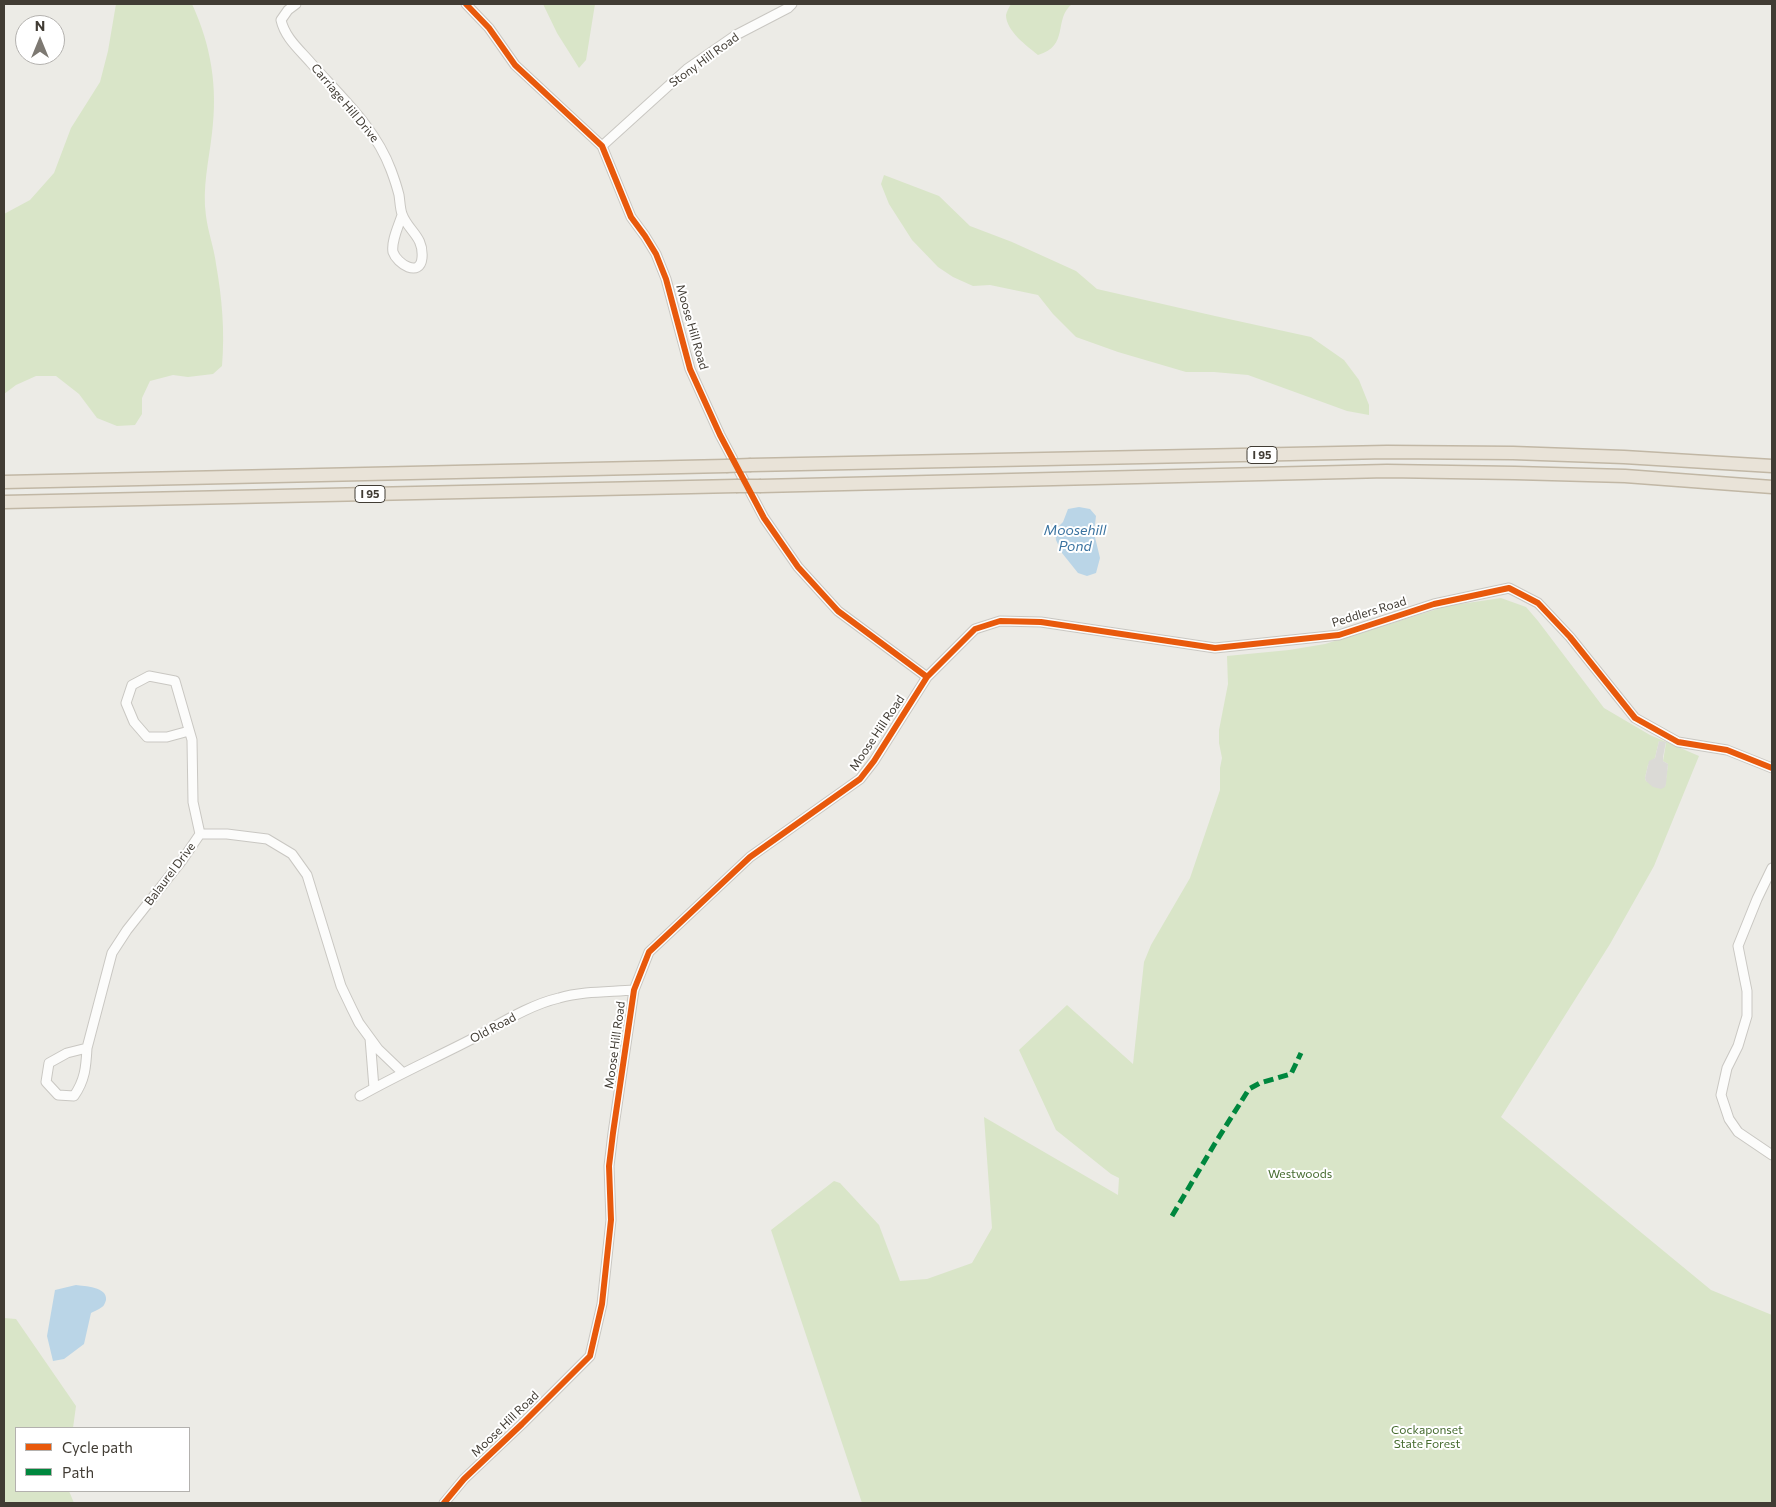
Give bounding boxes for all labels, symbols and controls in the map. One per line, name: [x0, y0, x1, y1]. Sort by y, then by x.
north arrow: [15, 15, 65, 65]
text: N: [35, 17, 45, 34]
street label: Stony Hill Road: [666, 30, 742, 90]
street label: Carriage Hill Drive: [308, 61, 382, 145]
street label: Moose Hill Road: [673, 283, 711, 371]
road number: I 95: [1247, 446, 1277, 464]
road number: I 95: [355, 486, 385, 502]
water label: Moosehill Pond: [1044, 522, 1106, 554]
street label: Peddlers Road: [1330, 594, 1408, 630]
street label: Moose Hill Road: [846, 692, 908, 774]
street label: Balaurel Drive: [142, 840, 198, 908]
street label: Moose Hill Road: [602, 1000, 628, 1090]
street label: Old Road: [468, 1010, 518, 1046]
park label: Westwoods: [1268, 1167, 1332, 1181]
street label: Moose Hill Road: [468, 1388, 542, 1460]
park label: Cockaponset State Forest: [1391, 1423, 1463, 1451]
legend: [15, 1427, 190, 1492]
text: Cycle path: [62, 1438, 133, 1456]
text: Path: [62, 1463, 94, 1481]

